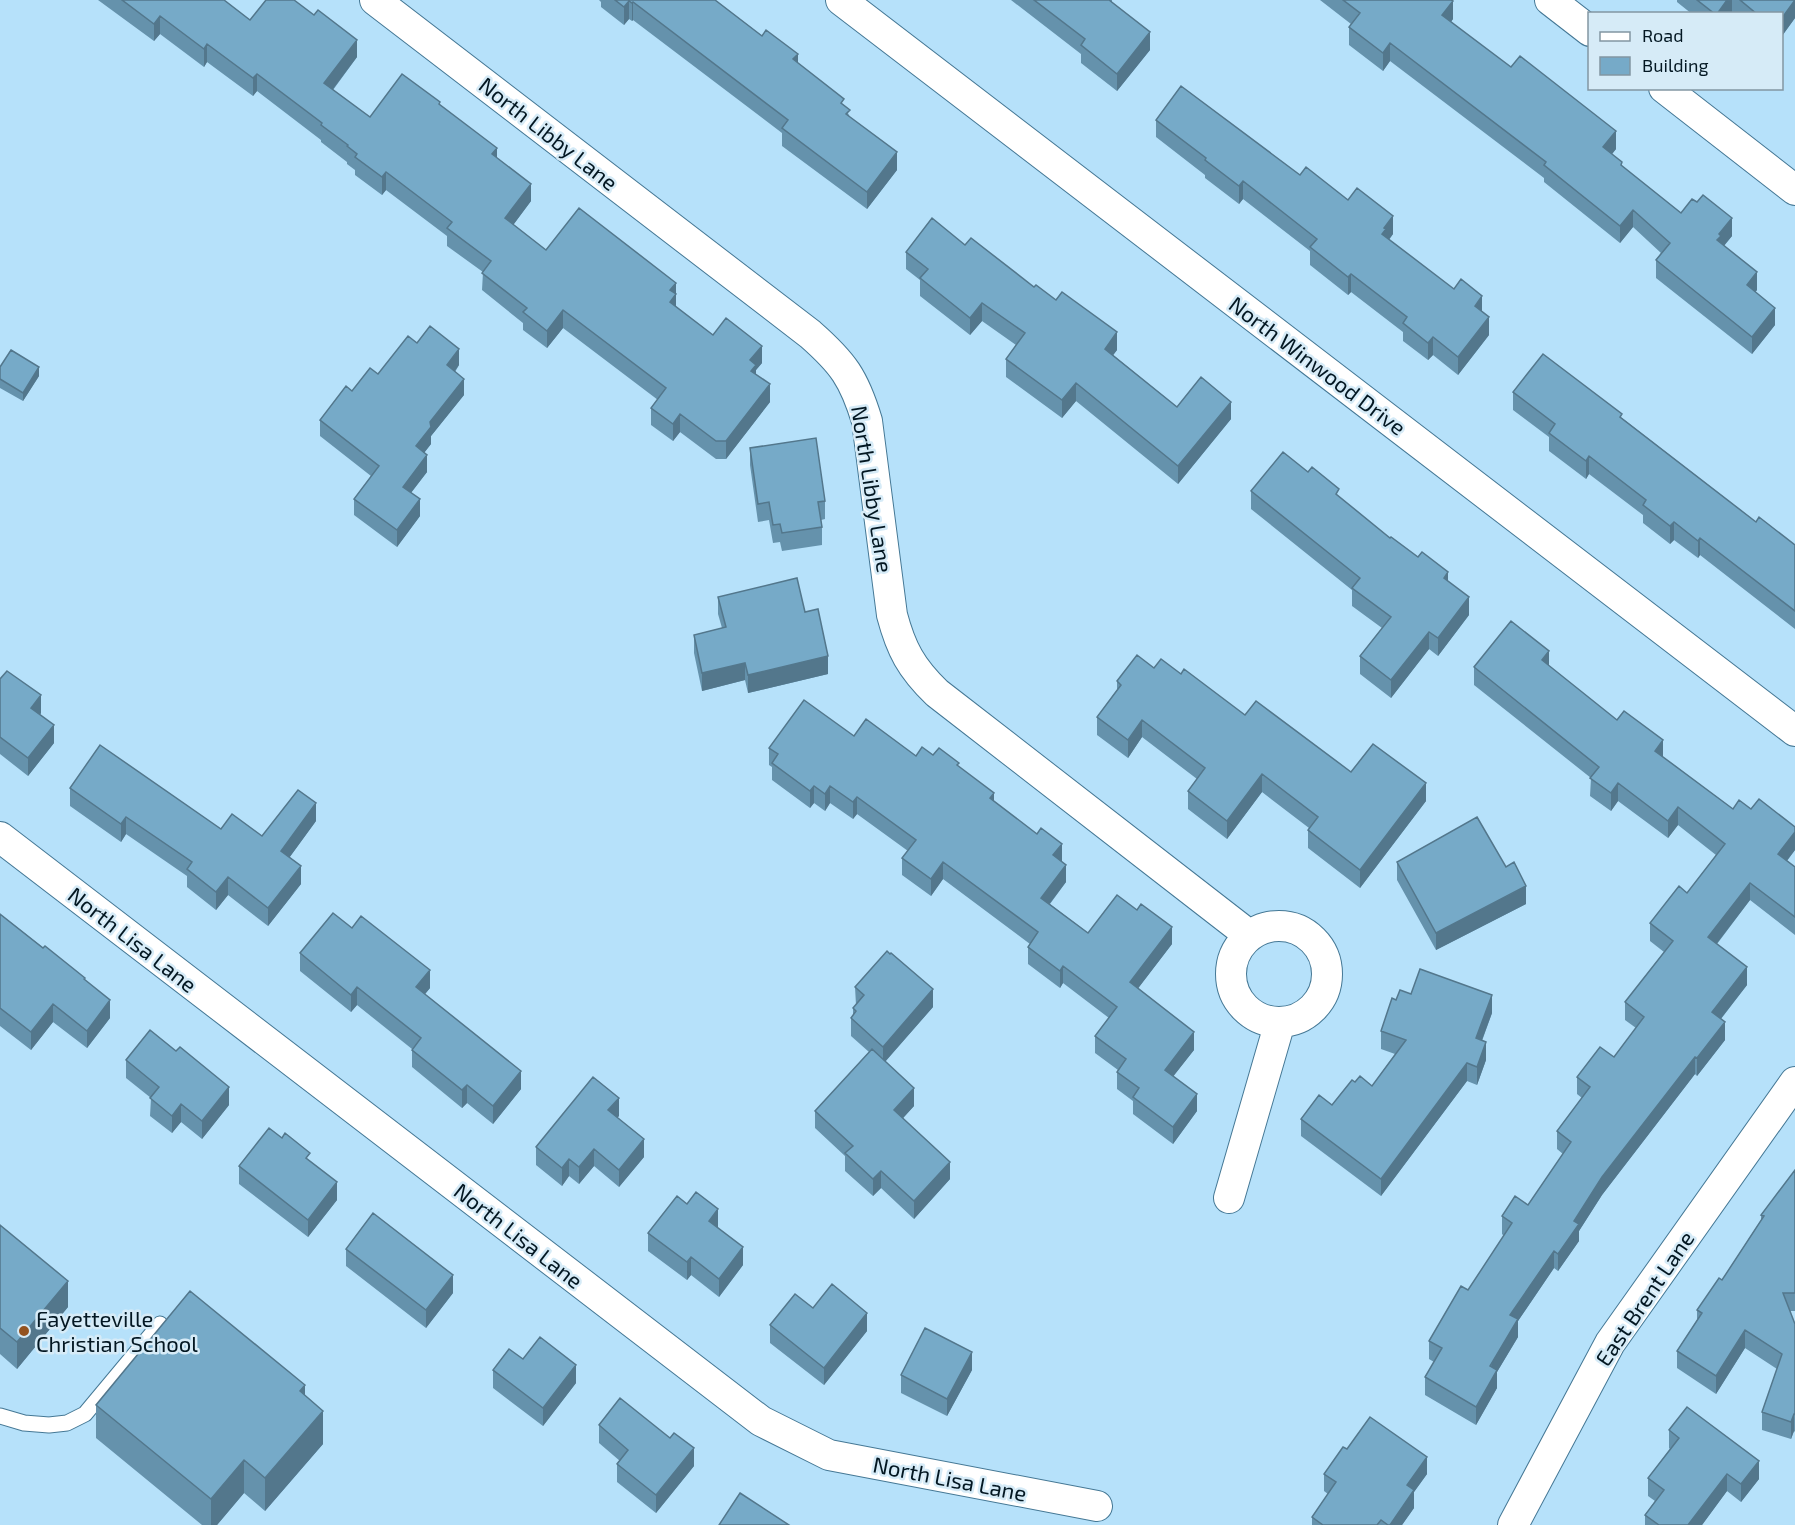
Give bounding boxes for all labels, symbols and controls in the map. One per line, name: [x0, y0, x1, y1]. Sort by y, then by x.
legend: [1588, 12, 1783, 90]
text: Road: [1642, 24, 1683, 46]
text: Building: [1642, 54, 1709, 76]
street label: North Libby Lane: [475, 71, 623, 195]
street label: North Winwood Drive: [1225, 290, 1411, 440]
street label: North Libby Lane: [847, 404, 899, 574]
street label: North Lisa Lane: [64, 881, 202, 997]
street label: North Lisa Lane: [450, 1177, 588, 1293]
street label: East Brent Lane: [1589, 1226, 1699, 1370]
place label: Fayetteville Christian School: [36, 1305, 198, 1356]
marker: Fayetteville Christian School: [17, 1324, 31, 1338]
street label: North Lisa Lane: [871, 1450, 1029, 1506]

